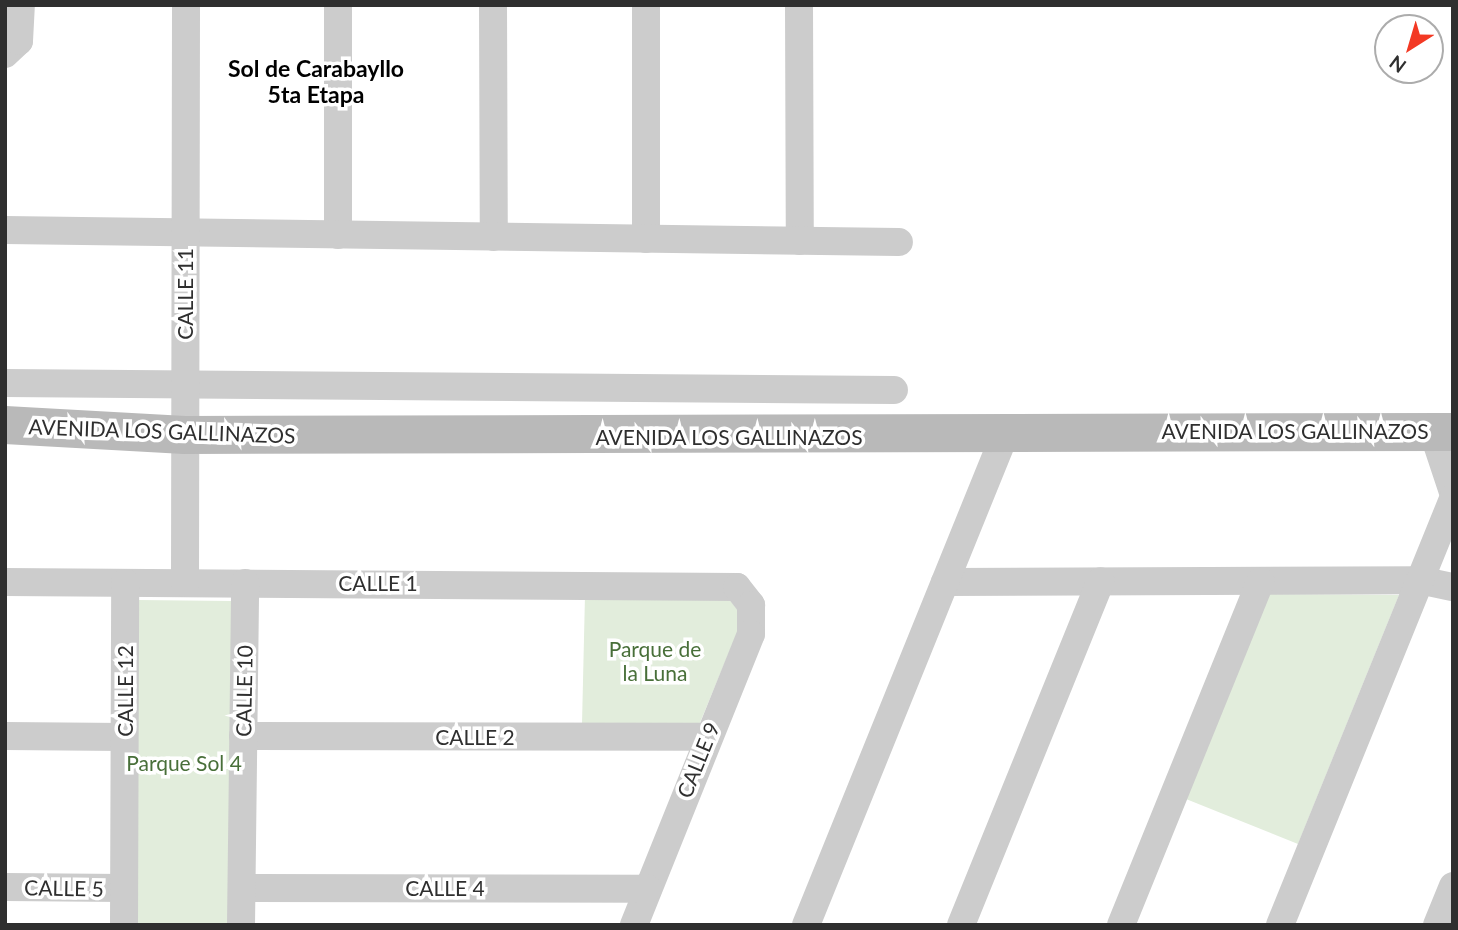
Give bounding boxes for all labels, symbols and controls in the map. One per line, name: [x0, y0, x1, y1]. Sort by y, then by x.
north arrow: [1374, 14, 1444, 84]
text: N: [1385, 51, 1410, 78]
district label: Sol de Carabayllo 5ta Etapa: [228, 54, 404, 108]
street label: CALLE 11: [172, 248, 198, 340]
street label: AVENIDA LOS GALLINAZOS: [28, 414, 296, 448]
street label: AVENIDA LOS GALLINAZOS: [1161, 418, 1429, 444]
street label: AVENIDA LOS GALLINAZOS: [595, 424, 863, 450]
street label: CALLE 1: [338, 570, 418, 596]
park label: Parque de la Luna: [609, 636, 701, 686]
street label: CALLE 12: [112, 645, 138, 737]
street label: CALLE 10: [231, 645, 257, 737]
street label: CALLE 9: [671, 718, 725, 802]
street label: CALLE 2: [435, 724, 515, 750]
park label: Parque Sol 4: [126, 750, 242, 776]
street label: CALLE 5: [24, 875, 104, 901]
street label: CALLE 4: [405, 875, 485, 901]

